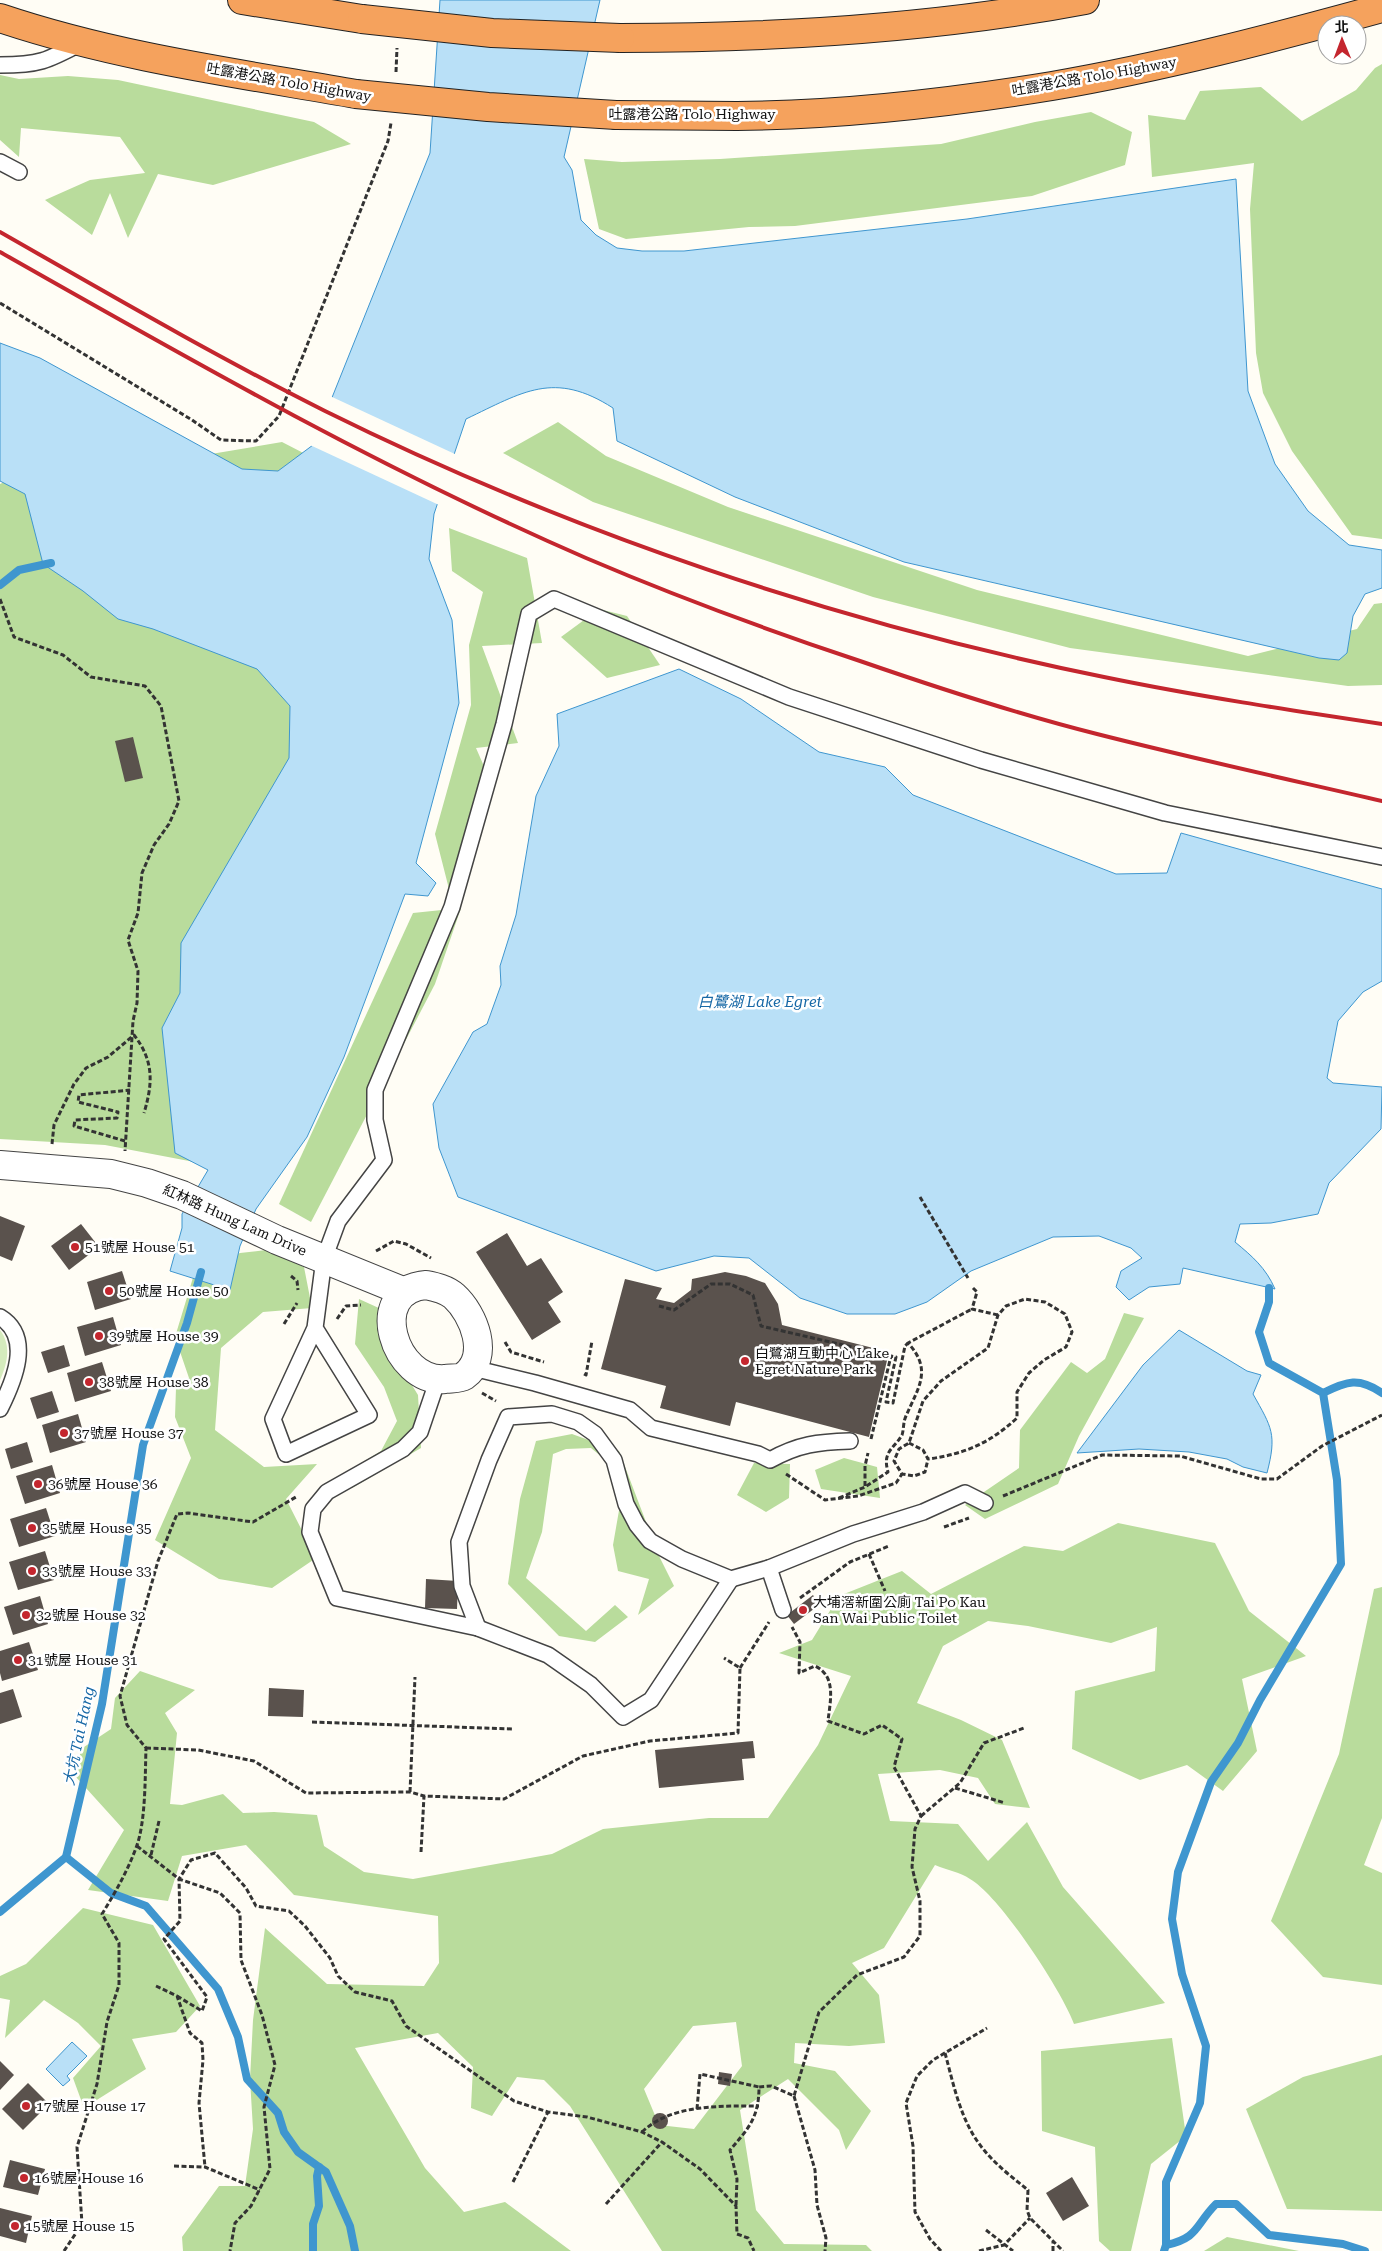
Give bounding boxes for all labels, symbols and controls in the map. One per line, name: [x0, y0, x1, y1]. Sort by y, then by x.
north arrow: [1317, 15, 1367, 65]
text: 北: [1335, 19, 1349, 35]
street label: 吐露港公路 Tolo Highway: [1010, 54, 1178, 98]
street label: 吐露港公路 Tolo Highway: [205, 60, 373, 104]
street label: 吐露港公路 Tolo Highway: [609, 106, 776, 122]
water label: 白鷺湖 Lake Egret: [698, 993, 823, 1011]
street label: 紅林路 Hung Lam Drive: [161, 1181, 310, 1259]
place label: 51號屋 House 51: [85, 1239, 195, 1255]
marker: 51號屋 House 51: [69, 1241, 81, 1253]
place label: 50號屋 House 50: [119, 1283, 229, 1299]
marker: 50號屋 House 50: [103, 1285, 115, 1297]
place label: 39號屋 House 39: [109, 1328, 219, 1344]
marker: 39號屋 House 39: [93, 1330, 105, 1342]
place label: 白鷺湖互動中心 Lake Egret Nature Park: [755, 1345, 889, 1377]
marker: 白鷺湖互動中心 Lake Egret Nature Park: [739, 1355, 751, 1367]
place label: 38號屋 House 38: [99, 1374, 209, 1390]
marker: 38號屋 House 38: [83, 1376, 95, 1388]
place label: 37號屋 House 37: [74, 1425, 184, 1441]
marker: 37號屋 House 37: [58, 1427, 70, 1439]
place label: 36號屋 House 36: [48, 1476, 158, 1492]
marker: 36號屋 House 36: [32, 1478, 44, 1490]
place label: 35號屋 House 35: [42, 1520, 152, 1536]
marker: 35號屋 House 35: [26, 1522, 38, 1534]
place label: 33號屋 House 33: [42, 1563, 152, 1579]
marker: 33號屋 House 33: [26, 1565, 38, 1577]
place label: 大埔滘新圍公廁 Tai Po Kau San Wai Public Toilet: [813, 1594, 986, 1626]
marker: 大埔滘新圍公廁 Tai Po Kau San Wai Public Toilet: [797, 1604, 809, 1616]
place label: 32號屋 House 32: [36, 1607, 146, 1623]
marker: 32號屋 House 32: [20, 1609, 32, 1621]
place label: 31號屋 House 31: [28, 1652, 138, 1668]
marker: 31號屋 House 31: [12, 1654, 24, 1666]
water label: 大坑 Tai Hang: [60, 1685, 98, 1787]
place label: 17號屋 House 17: [36, 2098, 146, 2114]
marker: 17號屋 House 17: [20, 2100, 32, 2112]
place label: 16號屋 House 16: [34, 2170, 144, 2186]
marker: 16號屋 House 16: [18, 2172, 30, 2184]
place label: 15號屋 House 15: [25, 2218, 135, 2234]
marker: 15號屋 House 15: [9, 2220, 21, 2232]

